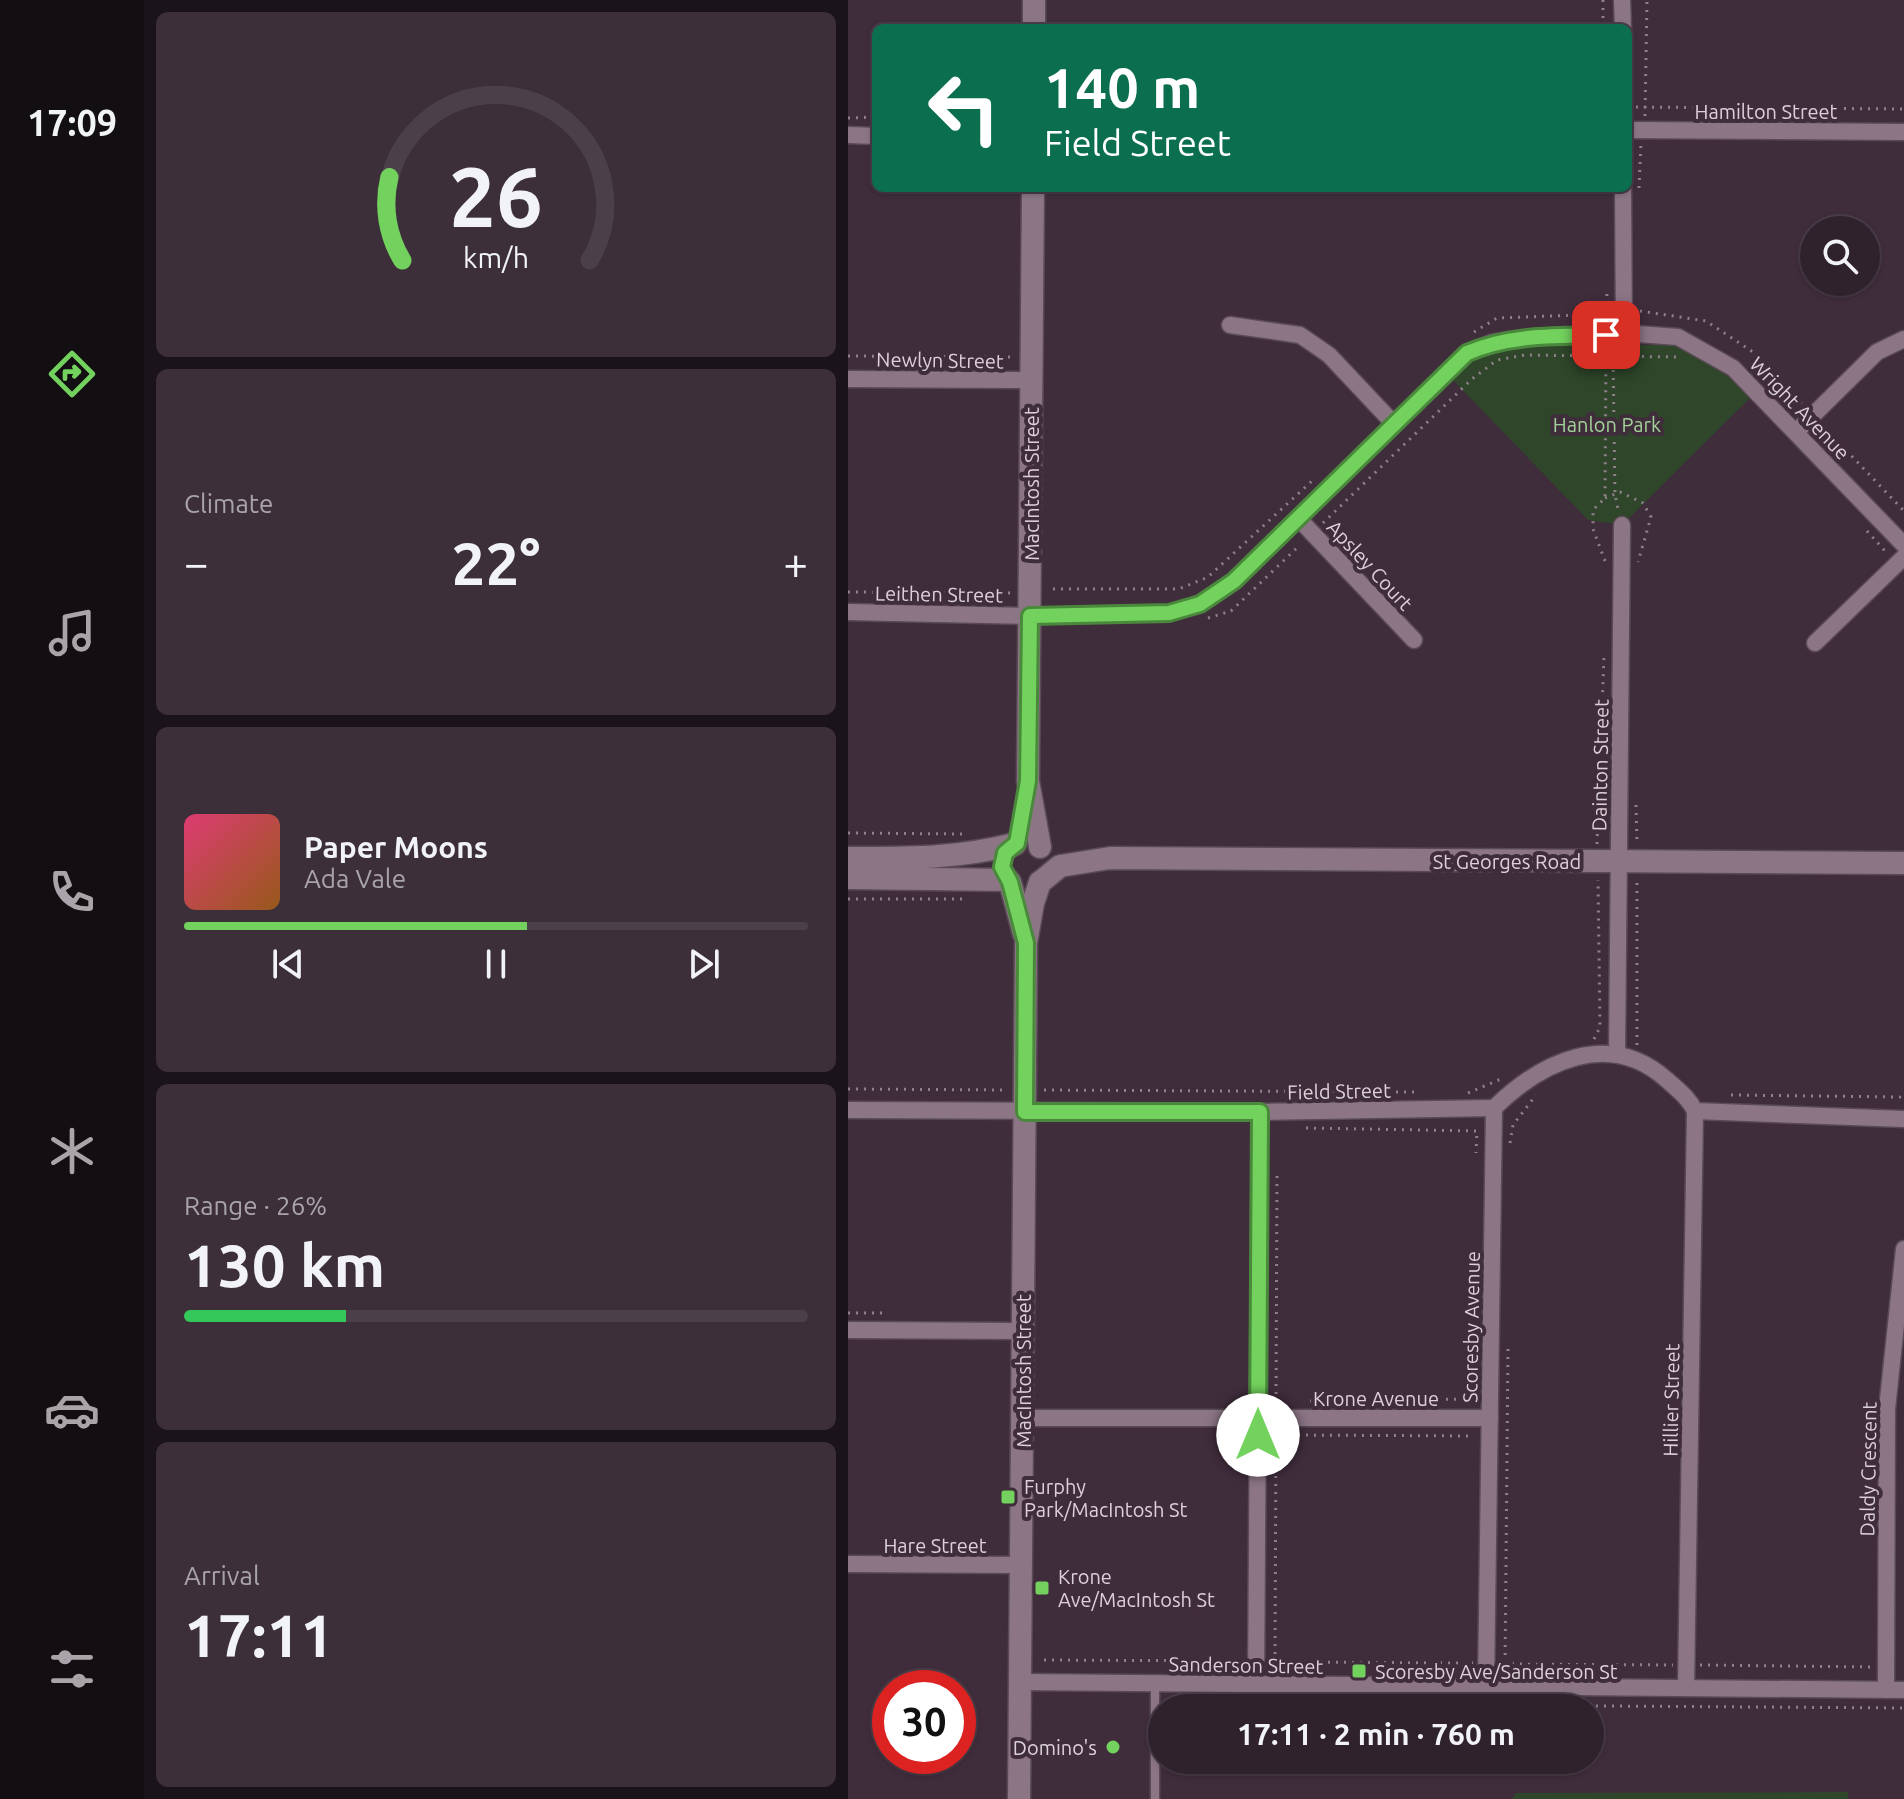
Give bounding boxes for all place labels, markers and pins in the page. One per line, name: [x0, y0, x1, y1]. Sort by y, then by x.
pin: [1572, 301, 1640, 369]
place label: Furphy Park/MacIntosh St: [1024, 1475, 1188, 1521]
marker: Furphy Park/MacIntosh St: [999, 1488, 1017, 1506]
place label: Krone Ave/MacIntosh St: [1058, 1565, 1215, 1611]
marker: Krone Ave/MacIntosh St: [1033, 1579, 1051, 1597]
place label: Scoresby Ave/Sanderson St: [1375, 1660, 1618, 1683]
marker: Scoresby Ave/Sanderson St: [1350, 1662, 1368, 1680]
place label: Domino's: [1013, 1736, 1097, 1759]
marker: Domino's: [1104, 1738, 1122, 1756]

